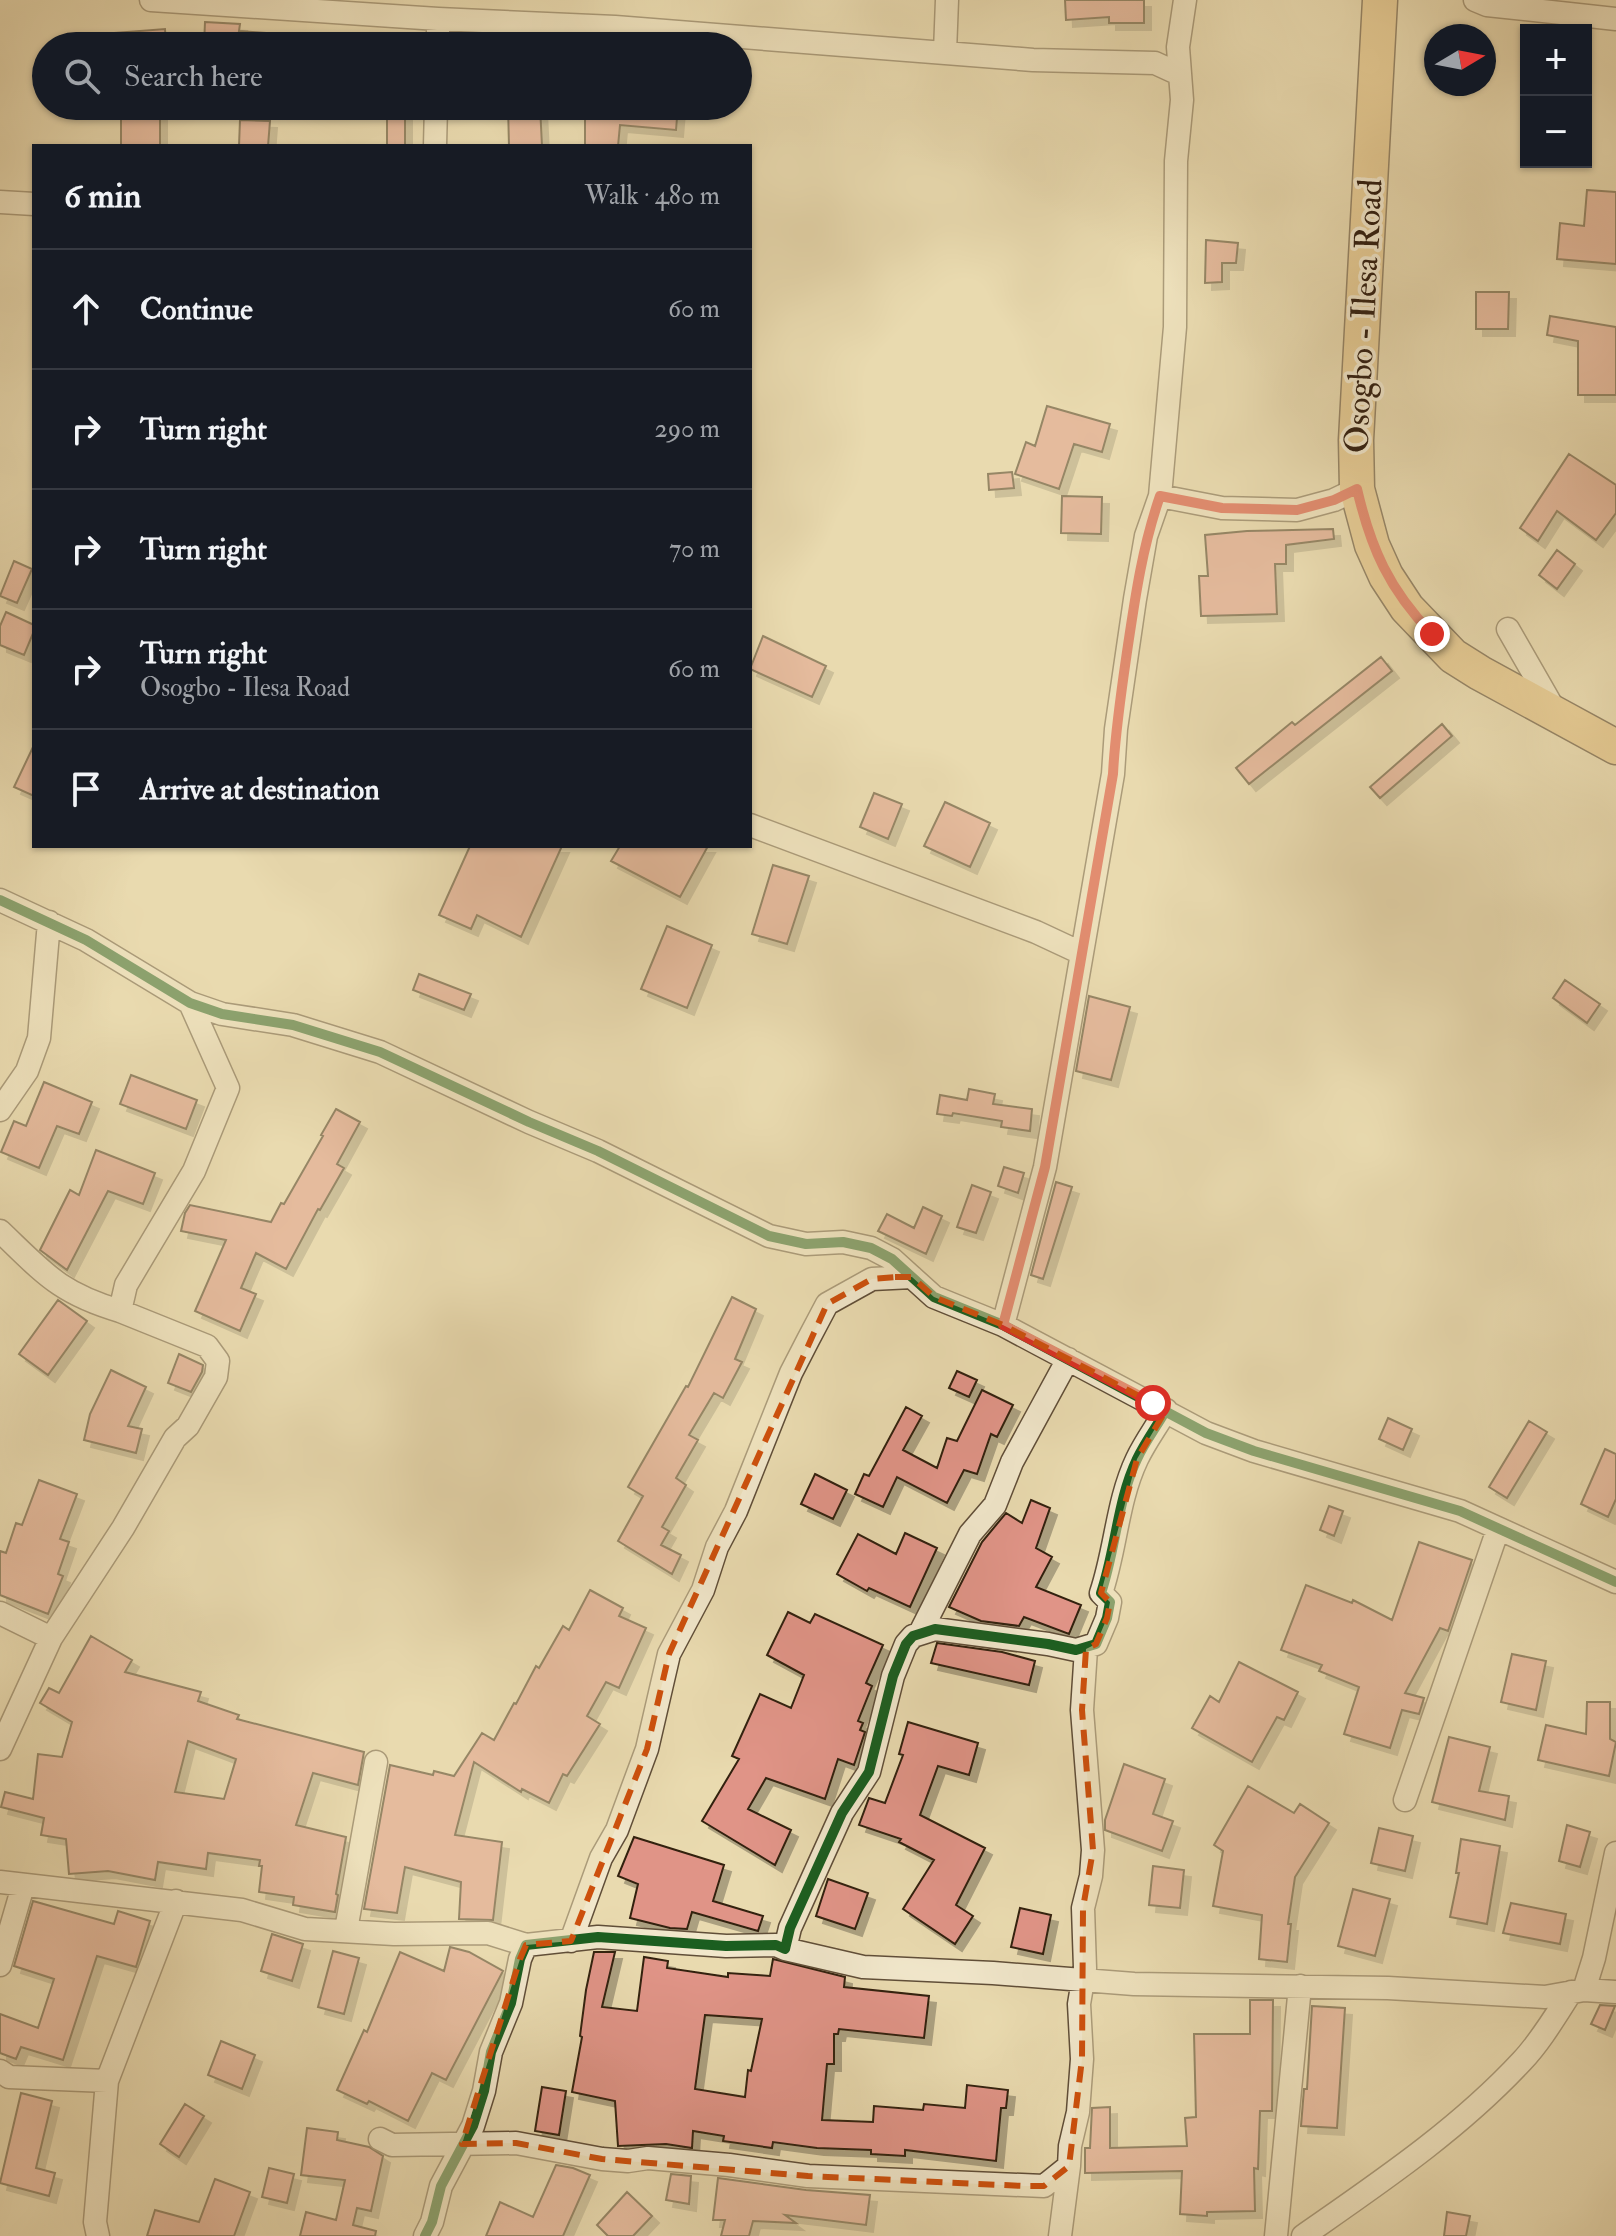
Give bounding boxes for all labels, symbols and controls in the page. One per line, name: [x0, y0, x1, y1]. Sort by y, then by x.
north arrow: [1424, 24, 1496, 96]
map controls: [1520, 24, 1592, 168]
button: +: [1520, 24, 1592, 96]
search box: [32, 32, 752, 120]
icon: search: [60, 54, 104, 98]
text: Search here: [124, 58, 263, 95]
button: −: [1520, 96, 1592, 168]
text: 6 min: [64, 175, 141, 218]
street label: Osogbo - Ilesa Road: [1335, 178, 1393, 454]
text: Walk · 480 m: [585, 180, 720, 212]
icon: ahead: [64, 287, 108, 331]
text: Continue: [140, 291, 253, 328]
text: 60 m: [668, 293, 720, 325]
icon: right: [64, 407, 108, 451]
text: Turn right: [140, 411, 267, 448]
text: 290 m: [655, 413, 720, 445]
icon: right: [64, 527, 108, 571]
text: Turn right: [140, 531, 267, 568]
text: 70 m: [669, 533, 720, 565]
route end: [1414, 616, 1450, 652]
text: Turn right: [140, 635, 267, 672]
icon: right: [64, 647, 108, 691]
text: 60 m: [668, 653, 720, 685]
text: Osogbo - Ilesa Road: [140, 672, 350, 704]
icon: arrive: [64, 767, 108, 811]
text: Arrive at destination: [140, 771, 380, 808]
route start: [1135, 1385, 1171, 1421]

